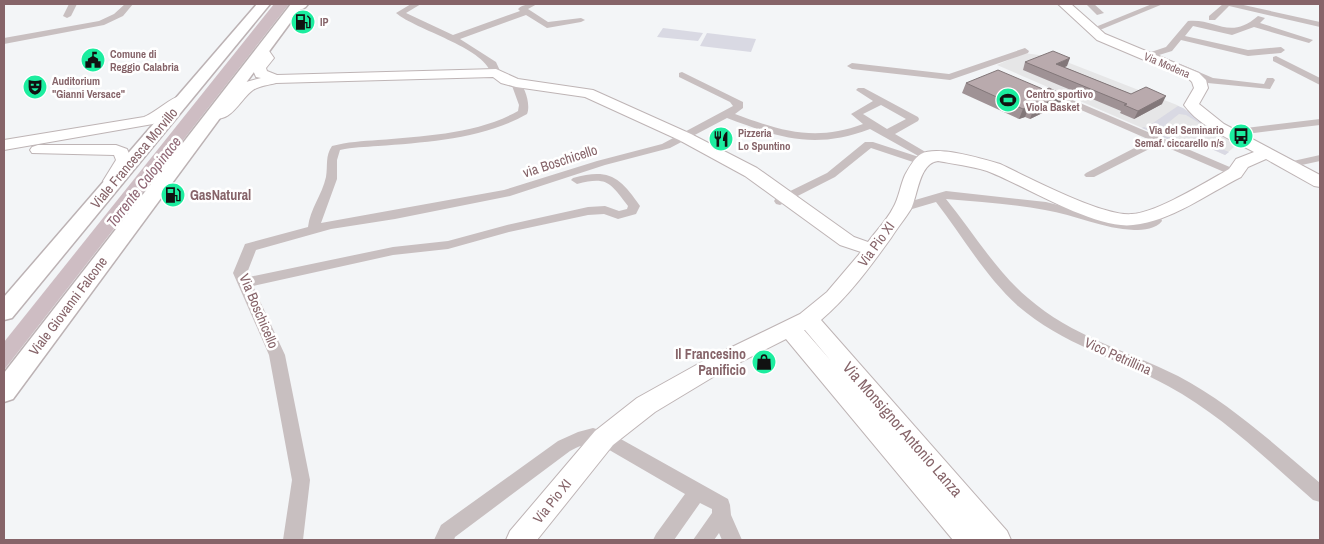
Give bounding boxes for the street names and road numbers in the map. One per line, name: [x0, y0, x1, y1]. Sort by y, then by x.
street label: Via Modena: [1142, 49, 1192, 81]
street label: Viale Francesca Morvillo: [87, 104, 181, 212]
street label: via Boschicello: [520, 141, 600, 181]
street label: Via Pio XI: [854, 218, 898, 270]
street label: Viale Giovanni Falcone: [25, 253, 111, 359]
street label: Via Boschicello: [235, 271, 283, 351]
street label: Vico Petrillina: [1082, 333, 1155, 379]
street label: Via Monsignor Antonio Lanza: [838, 357, 968, 502]
street label: Via Pio XI: [529, 475, 575, 527]

